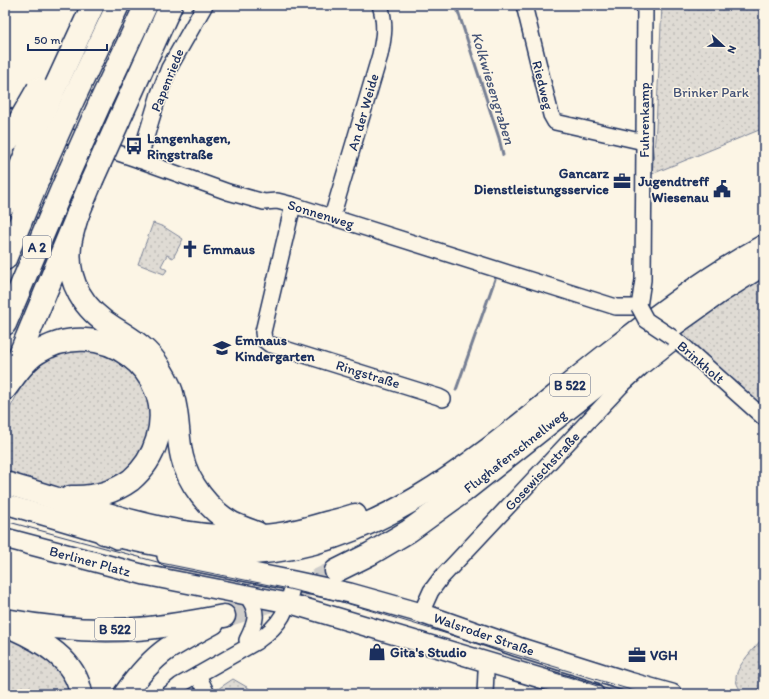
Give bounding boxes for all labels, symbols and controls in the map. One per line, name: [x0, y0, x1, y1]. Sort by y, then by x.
scale bar: [28, 26, 107, 52]
north arrow: [703, 26, 743, 66]
water label: Kolkwiesengraben: [467, 30, 519, 147]
text: 50 m: [34, 33, 60, 47]
text: N: [724, 44, 739, 55]
street label: Papenriede: [147, 46, 188, 114]
street label: Riedweg: [528, 59, 557, 112]
street label: An der Weide: [344, 71, 383, 153]
street label: Fuhrenkamp: [636, 82, 653, 158]
park label: Brinker Park: [673, 84, 750, 101]
place label: Langenhagen, Ringstraße: [147, 130, 231, 163]
bus stop icon: Langenhagen, Ringstraße: [124, 136, 144, 156]
place label: Gancarz Dienstleistungsservice: [474, 165, 609, 198]
office icon: Gancarz Dienstleistungsservice: [612, 171, 632, 191]
place label: Jugendtreff Wiesenau: [637, 173, 710, 206]
public building icon: Jugendtreff Wiesenau: [712, 179, 732, 199]
street label: Sonnenweg: [286, 196, 357, 233]
road number: A 2: [23, 236, 51, 258]
church icon: Emmaus: [180, 239, 200, 259]
place label: Emmaus: [203, 241, 255, 258]
place label: Emmaus Kindergarten: [235, 332, 315, 365]
street label: Brinkholt: [674, 337, 728, 387]
school or university icon: Emmaus Kindergarten: [212, 338, 232, 358]
street label: Ringstraße: [334, 357, 402, 392]
road number: B 522: [550, 374, 590, 396]
street label: Flughafenschnellweg: [461, 405, 571, 497]
street label: Gosewischstraße: [501, 428, 584, 515]
street label: Berliner Platz: [47, 543, 133, 581]
street label: Walsroder Straße: [431, 609, 537, 660]
road number: B 522: [95, 618, 135, 640]
shop icon: Gita's Studio: [367, 642, 387, 662]
place label: Gita's Studio: [390, 644, 467, 661]
office icon: VGH: [627, 645, 647, 665]
place label: VGH: [650, 647, 678, 664]

